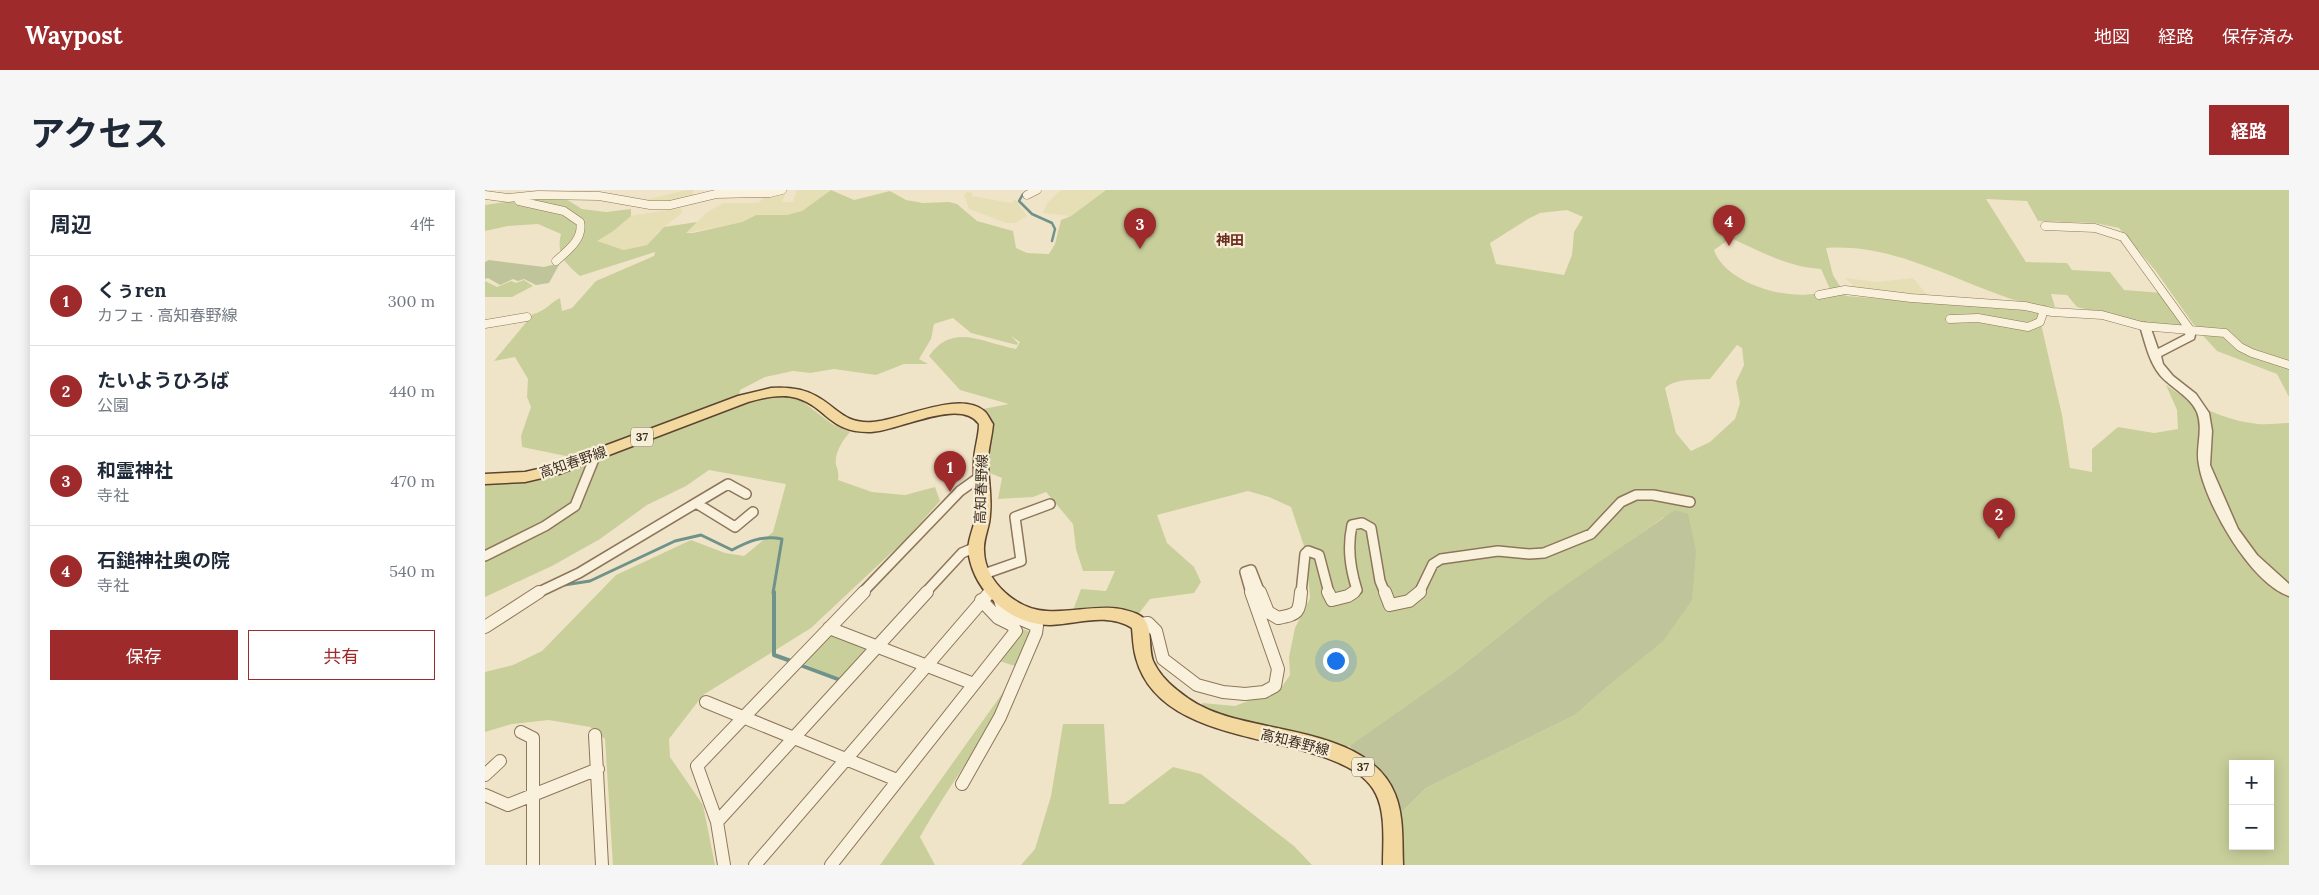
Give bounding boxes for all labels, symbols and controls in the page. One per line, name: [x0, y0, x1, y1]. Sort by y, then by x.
text: Waypost: [25, 20, 123, 51]
text: 地図: [2094, 25, 2130, 48]
text: 経路: [2158, 25, 2194, 48]
text: 保存済み: [2222, 25, 2294, 48]
button: 経路: [2209, 105, 2289, 155]
text: アクセス: [30, 111, 168, 156]
pin: 4: [1713, 205, 1745, 246]
pin: 3: [1124, 208, 1156, 249]
text: 周辺: [50, 211, 92, 238]
text: 4件: [410, 214, 435, 234]
district label: 神田: [1216, 231, 1244, 249]
text: くぅren: [97, 278, 166, 302]
text: 1: [63, 291, 69, 311]
text: 300 m: [388, 291, 435, 311]
text: カフェ · 高知春野線: [97, 305, 237, 325]
text: たいようひろば: [97, 368, 230, 392]
text: 2: [62, 381, 70, 401]
text: 440 m: [389, 381, 435, 401]
text: 公園: [97, 395, 129, 415]
road number: 37: [631, 428, 653, 446]
street label: 高知春野線: [537, 442, 609, 482]
pin: 1: [934, 451, 966, 492]
street label: 高知春野線: [971, 454, 991, 524]
text: 和霊神社: [97, 458, 173, 482]
text: 3: [62, 471, 70, 491]
text: 470 m: [391, 471, 435, 491]
text: 寺社: [97, 485, 129, 505]
pin: 2: [1983, 498, 2015, 539]
text: 石鎚神社奥の院: [97, 548, 230, 572]
text: 4: [62, 561, 70, 581]
text: 540 m: [389, 561, 435, 581]
text: 寺社: [97, 575, 129, 595]
button: 保存: [50, 630, 238, 680]
button: 共有: [248, 630, 435, 680]
your location: [1323, 648, 1349, 674]
street label: 高知春野線: [1259, 725, 1331, 759]
road number: 37: [1352, 758, 1374, 776]
map controls: [2229, 760, 2274, 850]
button: +: [2229, 760, 2274, 805]
button: −: [2229, 805, 2274, 850]

